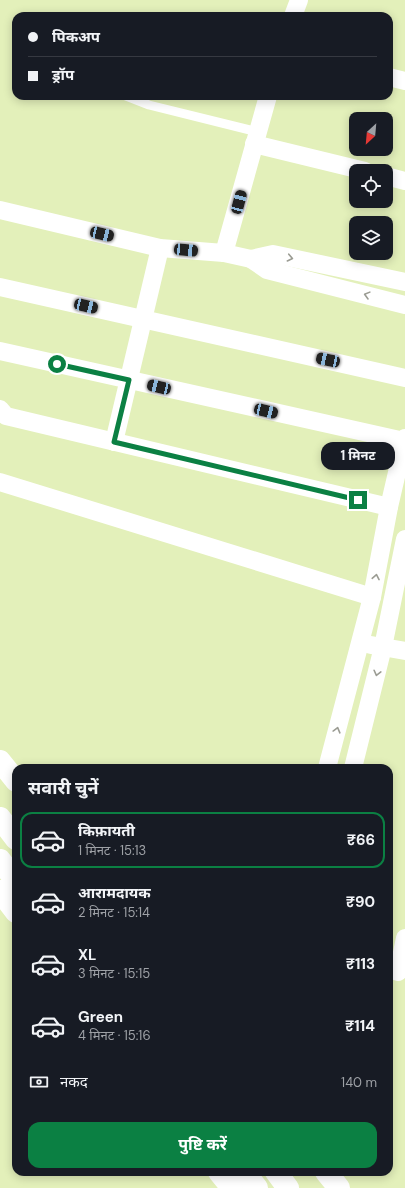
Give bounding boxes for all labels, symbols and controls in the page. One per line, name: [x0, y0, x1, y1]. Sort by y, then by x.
text: पिकअप: [52, 27, 100, 47]
text: ड्रॉप: [52, 65, 74, 85]
north arrow: [349, 112, 393, 156]
map controls: [349, 112, 393, 260]
button: locate: [349, 164, 393, 208]
car: [230, 189, 248, 215]
button: layers: [349, 216, 393, 260]
car: [89, 225, 115, 243]
car: [174, 243, 198, 257]
one-way arrow: [286, 253, 293, 261]
one-way arrow: [364, 292, 370, 300]
car: [73, 297, 99, 315]
car: [315, 352, 341, 368]
route start: [48, 355, 66, 373]
car: [146, 378, 172, 396]
car: [253, 402, 279, 420]
callout: 1 मिनट: [321, 442, 395, 470]
text: 1 मिनट: [340, 447, 376, 464]
route end: [349, 491, 367, 509]
one-way arrow: [371, 574, 379, 580]
one-way arrow: [373, 670, 381, 676]
one-way arrow: [332, 727, 341, 734]
text: सवारी चुनें: [28, 776, 98, 800]
text: किफ़ायती: [78, 821, 135, 841]
icon: car: [30, 822, 66, 858]
text: ₹66: [347, 830, 375, 850]
text: 1 मिनट · 15:13: [78, 842, 146, 859]
text: आरामदायक: [78, 883, 151, 903]
icon: car: [30, 884, 66, 920]
text: ₹90: [346, 892, 375, 912]
text: 2 मिनट · 15:14: [78, 904, 150, 921]
text: XL: [78, 945, 96, 965]
icon: car: [30, 946, 66, 982]
text: ₹113: [346, 954, 375, 974]
text: 3 मिनट · 15:15: [78, 965, 150, 982]
text: Green: [78, 1007, 123, 1027]
icon: car: [30, 1008, 66, 1044]
text: ₹114: [345, 1016, 375, 1036]
text: 4 मिनट · 15:16: [78, 1027, 151, 1044]
icon: cash: [28, 1071, 50, 1093]
text: नकद: [60, 1072, 88, 1092]
text: 140 m: [341, 1074, 377, 1091]
button: पुष्टि करें: [28, 1122, 377, 1168]

